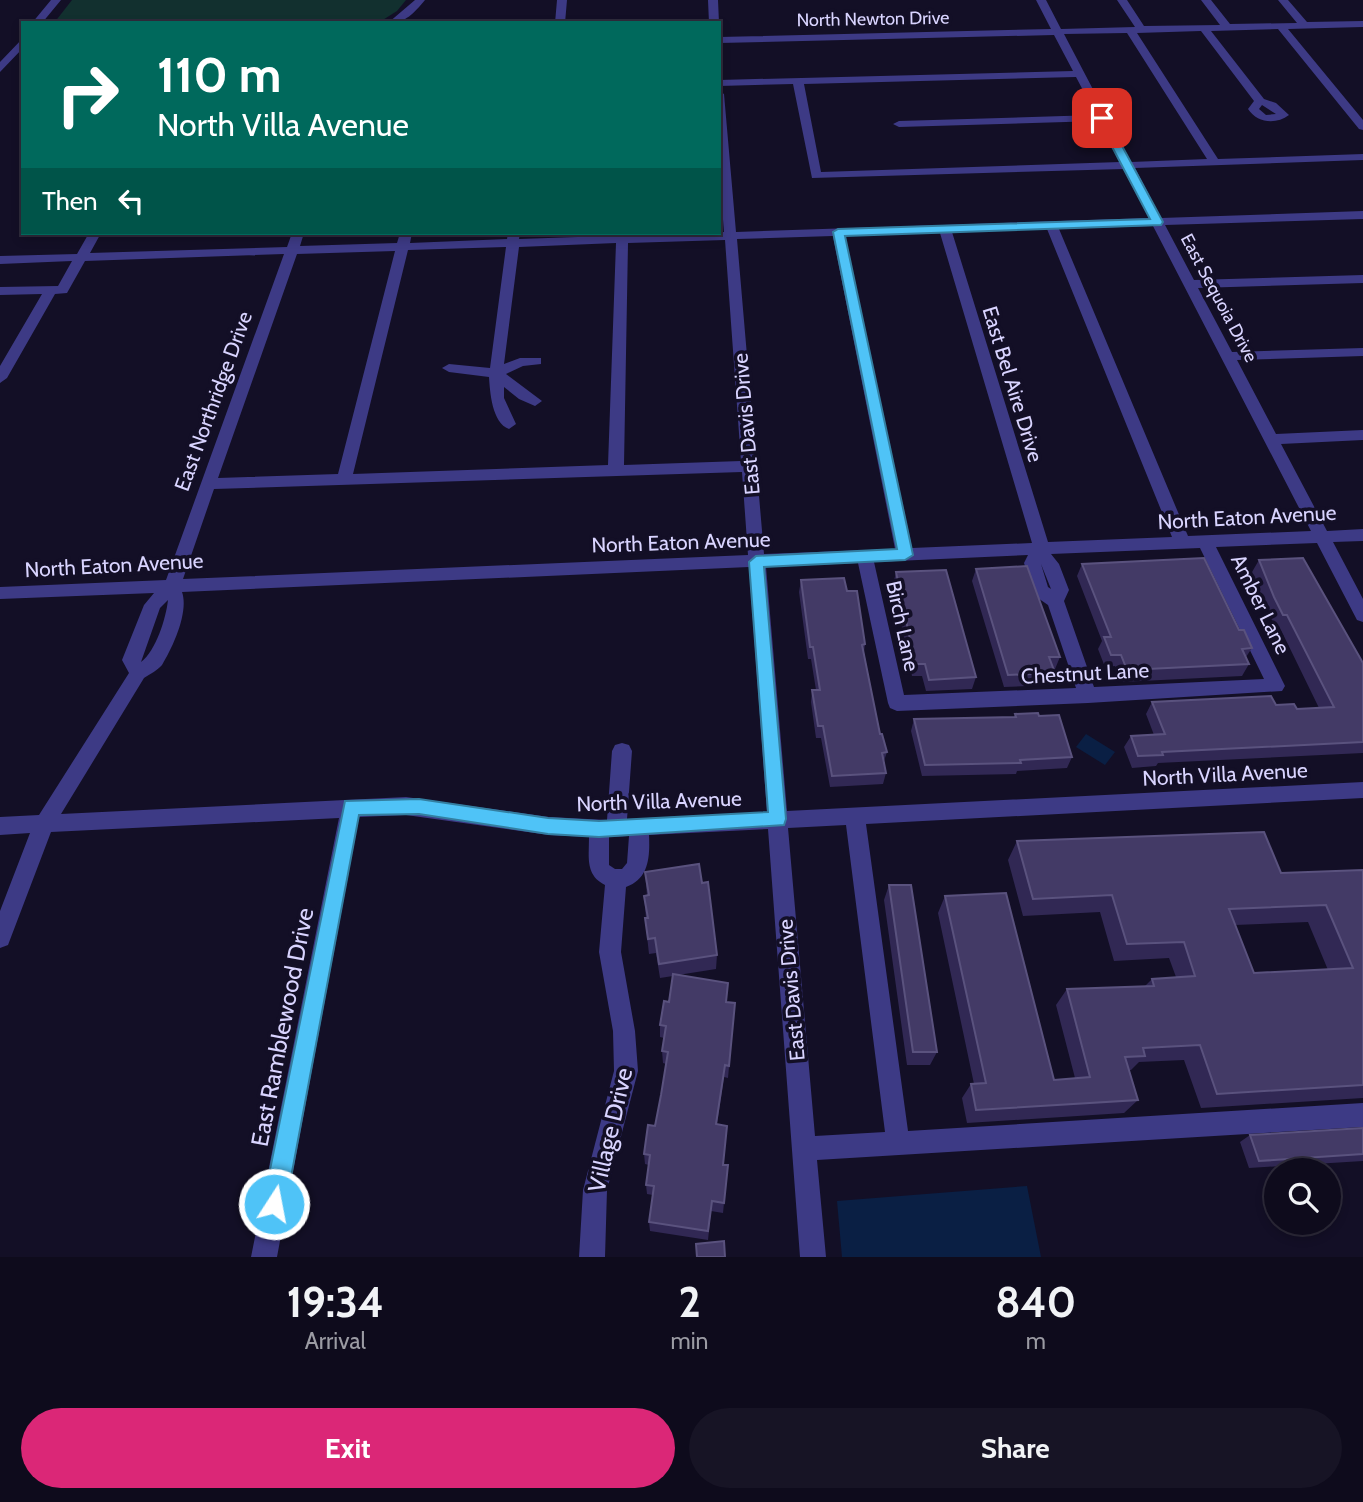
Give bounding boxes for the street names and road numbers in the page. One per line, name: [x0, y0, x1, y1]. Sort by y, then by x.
street label: North Newton Drive: [796, 7, 950, 31]
street label: East Sequoia Drive: [1176, 230, 1262, 366]
street label: East Bel Aire Drive: [977, 303, 1049, 465]
street label: East Northridge Drive: [169, 308, 257, 494]
street label: East Davis Drive: [727, 352, 765, 496]
street label: North Eaton Avenue: [1157, 500, 1337, 534]
street label: North Eaton Avenue: [591, 526, 771, 558]
street label: North Eaton Avenue: [24, 548, 204, 582]
street label: Amber Lane: [1226, 550, 1296, 658]
street label: Birch Lane: [881, 578, 925, 674]
street label: Chestnut Lane: [1020, 657, 1150, 689]
street label: North Villa Avenue: [1142, 757, 1308, 791]
street label: North Villa Avenue: [576, 786, 742, 816]
street label: East Ramblewood Drive: [245, 905, 319, 1149]
street label: East Davis Drive: [772, 918, 810, 1062]
street label: Village Drive: [582, 1065, 638, 1195]

